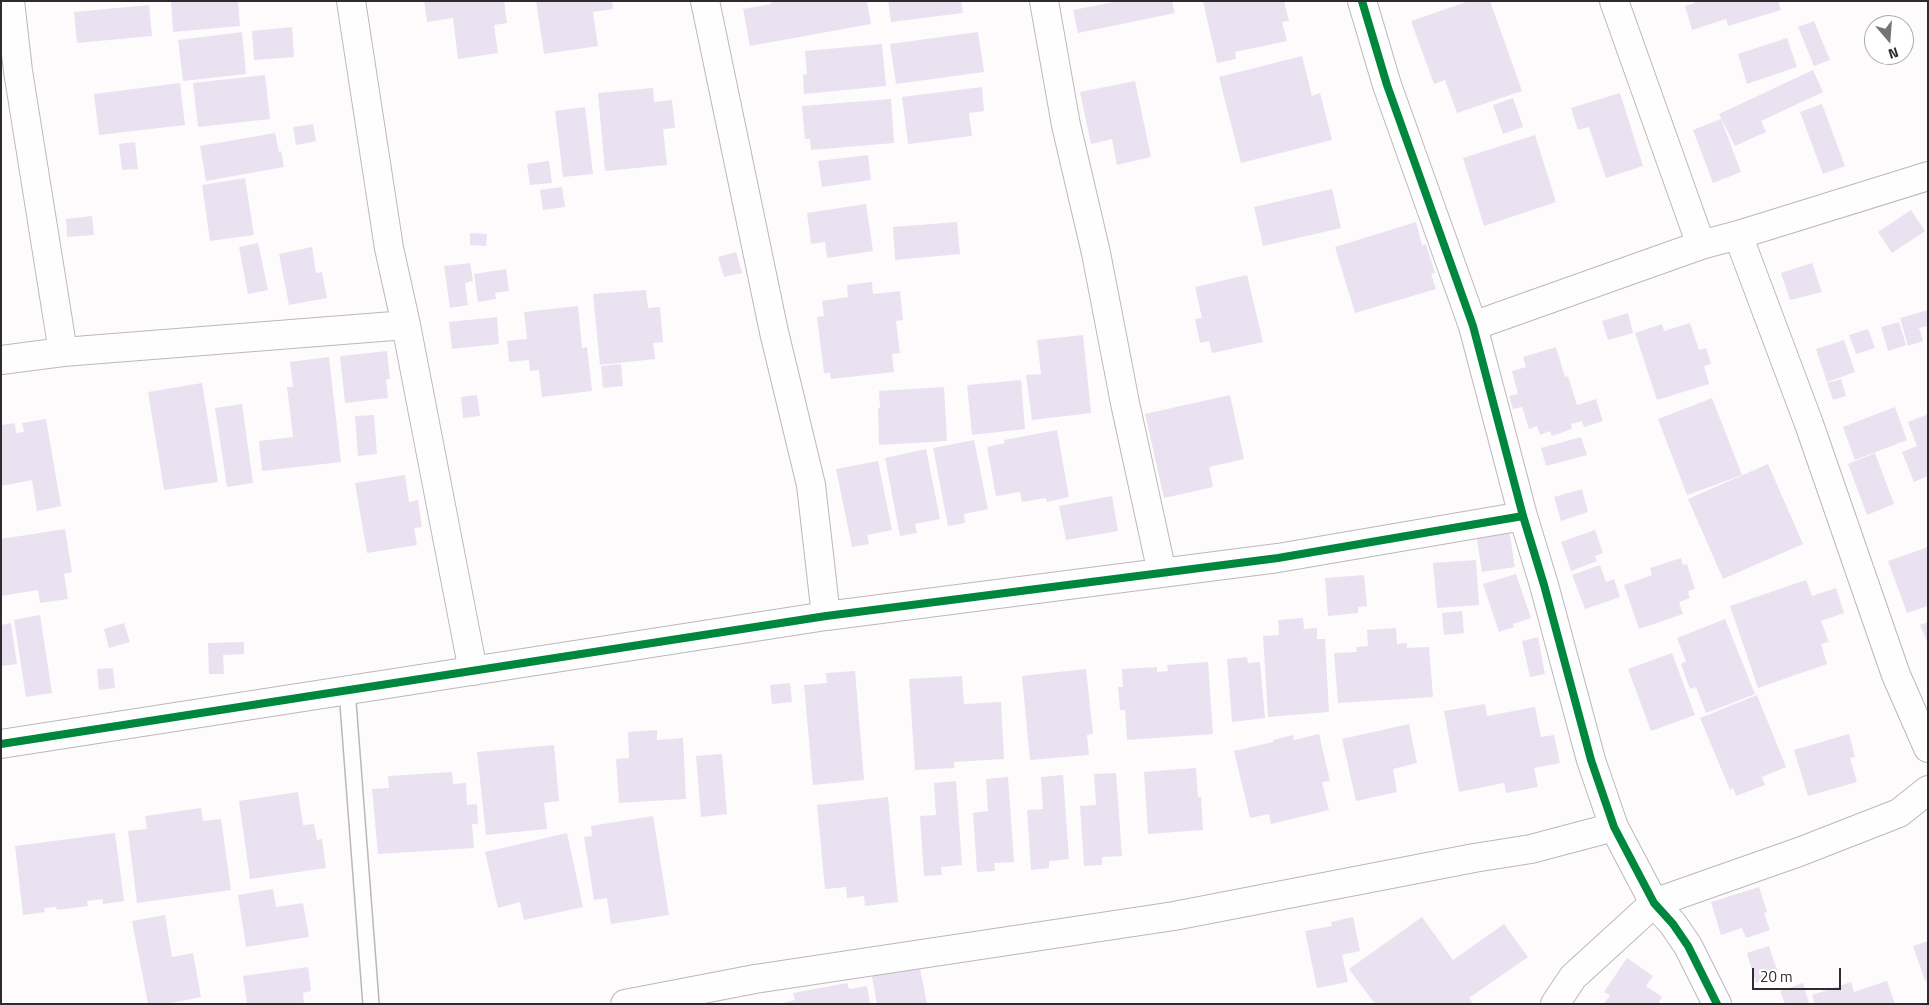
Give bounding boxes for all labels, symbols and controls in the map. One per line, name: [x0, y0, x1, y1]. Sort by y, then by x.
north arrow: [1864, 15, 1914, 65]
text: N: [1886, 42, 1901, 65]
scale bar: [1754, 958, 1843, 990]
text: 20 m: [1760, 965, 1793, 988]

